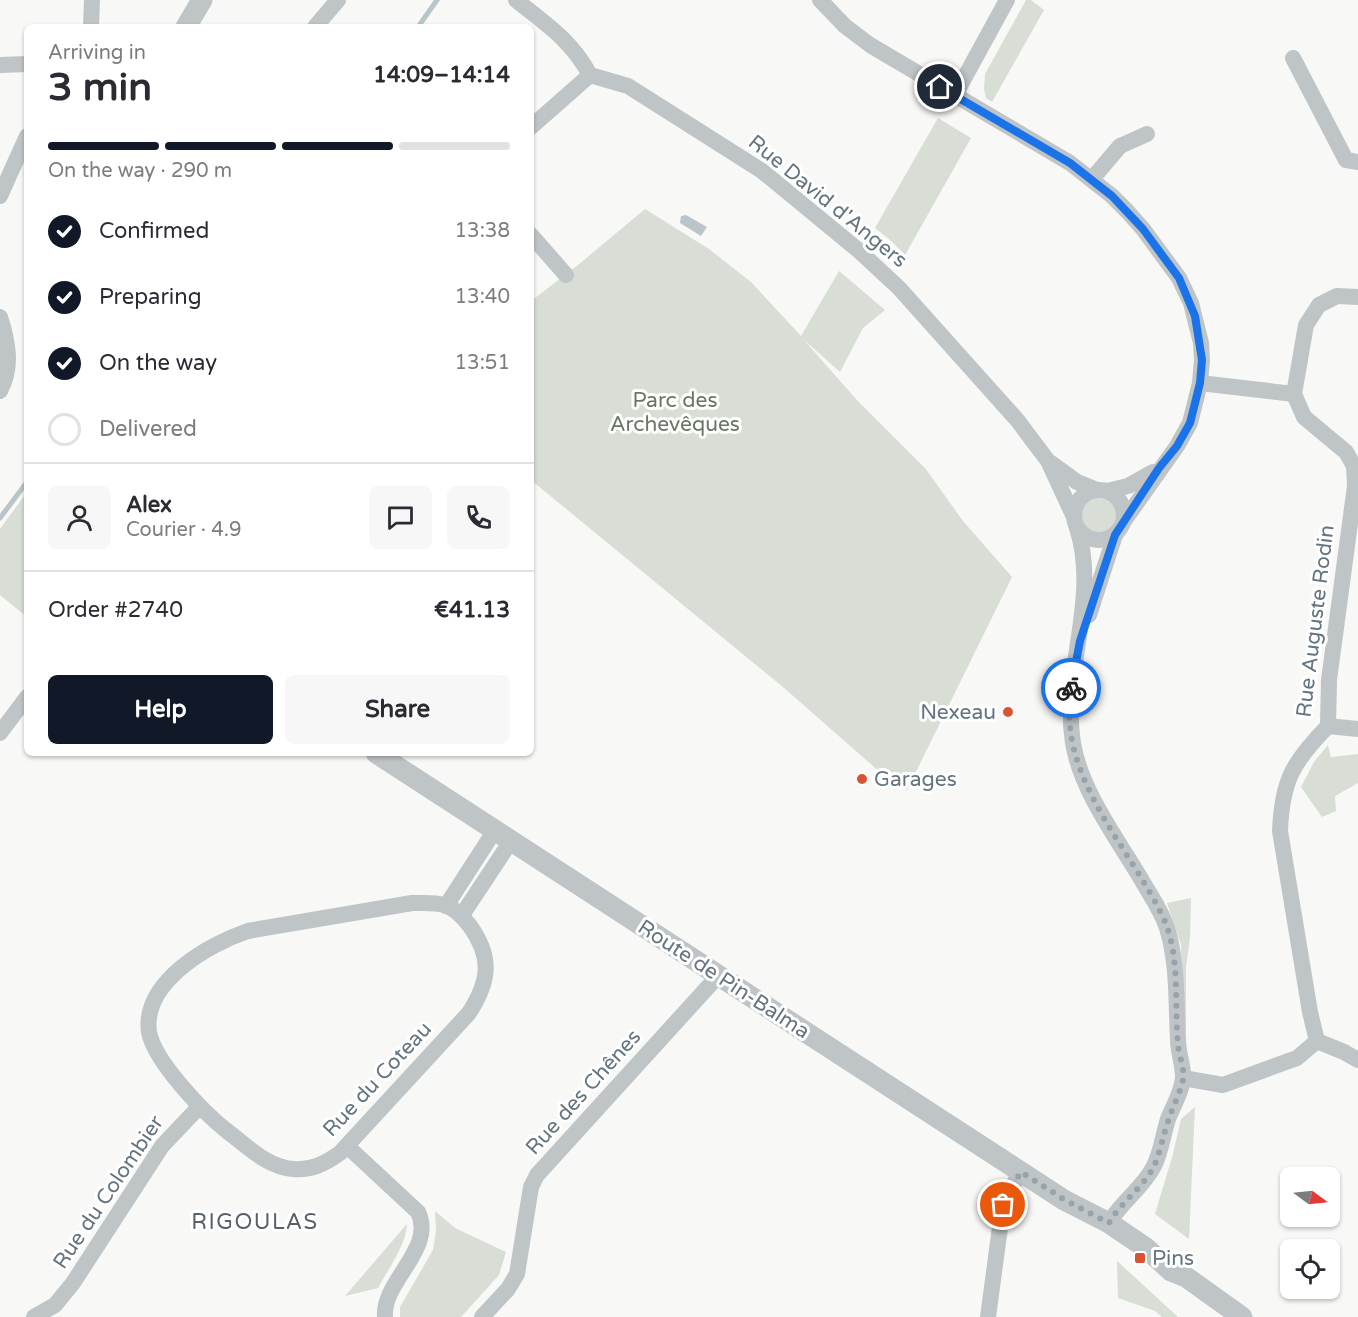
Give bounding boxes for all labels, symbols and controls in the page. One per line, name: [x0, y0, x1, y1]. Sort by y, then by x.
text: Arriving in: [48, 41, 146, 65]
pin: [914, 61, 965, 112]
text: 14:09–14:14: [373, 62, 510, 88]
text: 3 min: [48, 64, 152, 111]
icon: home: [923, 70, 956, 103]
street label: Rue David d'Angers: [743, 130, 912, 273]
text: On the way · 290 m: [48, 159, 232, 183]
icon: check: [48, 215, 81, 248]
text: Confirmed: [99, 218, 209, 244]
text: 13:38: [455, 219, 510, 243]
icon: check: [48, 281, 81, 314]
text: Preparing: [99, 284, 202, 310]
text: 13:40: [455, 285, 510, 309]
icon: check: [48, 347, 81, 380]
text: On the way: [99, 350, 217, 376]
text: 13:51: [455, 351, 510, 375]
park label: Parc des Archevêques: [610, 388, 740, 437]
text: Delivered: [99, 416, 197, 442]
button: person: [48, 486, 111, 549]
button: chat: [369, 486, 432, 549]
button: phone: [447, 486, 510, 549]
text: Alex: [126, 492, 172, 518]
text: Courier · 4.9: [126, 518, 241, 542]
street label: Rue Auguste Rodin: [1291, 524, 1340, 719]
text: Order #2740: [48, 597, 183, 623]
text: €41.13: [434, 597, 510, 623]
courier: [1041, 658, 1101, 718]
icon: bike: [1055, 672, 1088, 705]
button: Help: [48, 675, 273, 744]
button: Share: [285, 675, 510, 744]
place label: Nexeau: [920, 700, 996, 725]
marker: Nexeau: [1001, 705, 1015, 719]
place label: Garages: [874, 767, 957, 792]
marker: Garages: [855, 772, 869, 786]
street label: Route de Pin-Balma: [633, 915, 814, 1044]
street label: Rue du Coteau: [318, 1017, 437, 1142]
street label: Rue des Chênes: [521, 1025, 646, 1160]
street label: Rue du Colombier: [48, 1111, 169, 1274]
north arrow: [1280, 1167, 1340, 1227]
map controls: [1280, 1167, 1340, 1299]
pin: [977, 1179, 1028, 1230]
icon: bag: [986, 1188, 1019, 1221]
district label: RIGOULAS: [191, 1209, 319, 1235]
button: locate: [1280, 1239, 1340, 1299]
place label: Pins: [1152, 1246, 1194, 1271]
marker: Pins: [1133, 1251, 1147, 1265]

